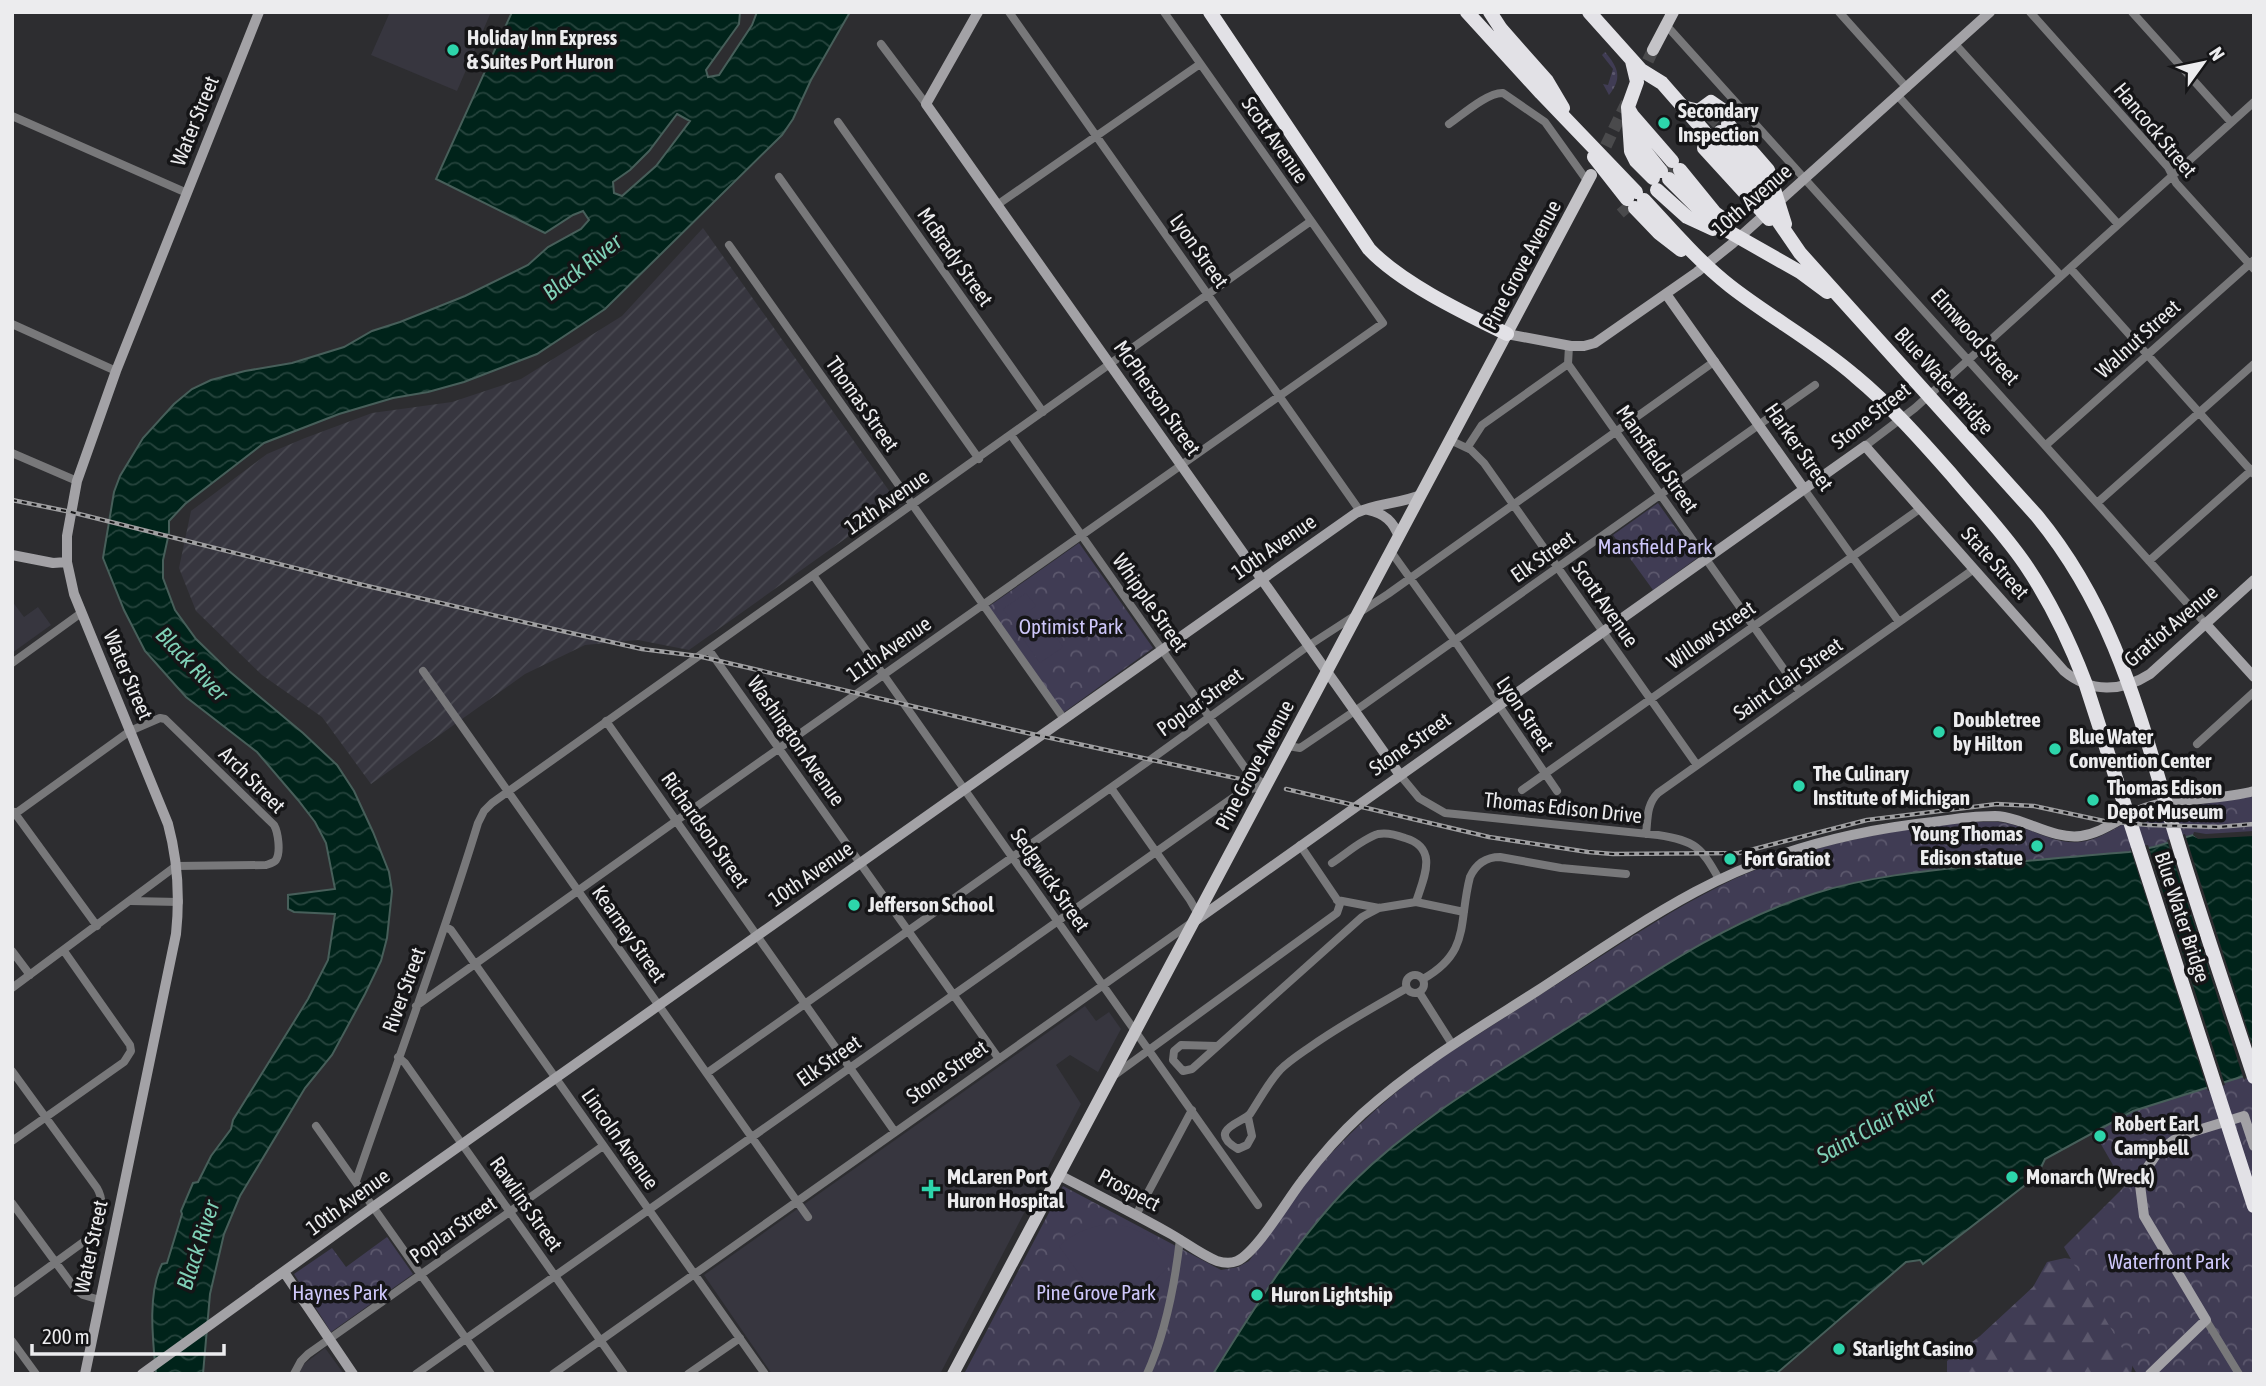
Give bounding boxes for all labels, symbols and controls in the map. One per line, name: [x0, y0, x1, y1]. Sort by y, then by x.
place label: Holiday Inn Express & Suites Port Huron: [467, 25, 618, 73]
north arrow: [2168, 28, 2238, 98]
marker: Holiday Inn Express & Suites Port Huron: [445, 42, 461, 58]
text: N: [2205, 43, 2230, 64]
street label: Water Street: [165, 72, 223, 169]
street label: Hancock Street: [2109, 77, 2202, 181]
street label: Scott Avenue: [1237, 92, 1314, 187]
place label: Secondary Inspection: [1678, 98, 1759, 146]
marker: Secondary Inspection: [1656, 115, 1672, 131]
street label: 10th Avenue: [1707, 158, 1796, 240]
street label: Pine Grove Avenue: [1477, 196, 1565, 333]
street label: McBrady Street: [913, 202, 999, 310]
street label: Lyon Street: [1166, 209, 1234, 292]
water label: Black River: [538, 228, 627, 306]
street label: Elmwood Street: [1926, 283, 2025, 389]
street label: Walnut Street: [2090, 294, 2184, 382]
street label: Blue Water Bridge: [1890, 322, 1999, 439]
street label: McPherson Street: [1109, 335, 1206, 459]
street label: Thomas Street: [821, 351, 904, 455]
street label: Stone Street: [1826, 377, 1914, 453]
street label: Harker Street: [1761, 398, 1839, 495]
street label: Mansfield Street: [1612, 400, 1704, 517]
street label: 12th Avenue: [840, 464, 933, 539]
street label: 10th Avenue: [1227, 509, 1320, 584]
street label: State Street: [1957, 521, 2034, 603]
street label: Elk Street: [1506, 526, 1579, 587]
park label: Mansfield Park: [1598, 534, 1712, 558]
street label: Whipple Street: [1108, 549, 1193, 656]
street label: Scott Avenue: [1567, 556, 1644, 651]
street label: Gratiot Avenue: [2119, 579, 2222, 671]
street label: Willow Street: [1662, 595, 1759, 673]
street label: 11th Avenue: [842, 611, 935, 686]
park label: Optimist Park: [1019, 614, 1123, 638]
water label: Black River: [151, 622, 234, 707]
street label: Water Street: [99, 626, 159, 723]
street label: Saint Clair Street: [1728, 632, 1846, 725]
street label: Poplar Street: [1152, 662, 1247, 740]
street label: Washington Avenue: [743, 671, 851, 810]
street label: Lyon Street: [1492, 672, 1560, 755]
street label: Pine Grove Avenue: [1210, 696, 1298, 833]
street label: Stone Street: [1364, 707, 1454, 780]
place label: Doubletree by Hilton: [1953, 707, 2041, 755]
marker: Doubletree by Hilton: [1931, 724, 1947, 740]
place label: Blue Water Convention Center: [2069, 724, 2212, 772]
street label: Arch Street: [215, 741, 291, 817]
marker: Blue Water Convention Center: [2047, 741, 2063, 757]
place label: The Culinary Institute of Michigan: [1813, 761, 1970, 809]
street label: Richardson Street: [657, 767, 755, 892]
place label: Thomas Edison Depot Museum: [2107, 775, 2223, 823]
marker: The Culinary Institute of Michigan: [1791, 778, 1807, 794]
street label: Thomas Edison Drive: [1483, 787, 1643, 827]
marker: Thomas Edison Depot Museum: [2085, 792, 2101, 808]
place label: Young Thomas Edison statue: [1911, 821, 2024, 869]
street label: Sedgwick Street: [1006, 823, 1095, 936]
street label: 10th Avenue: [764, 836, 857, 911]
marker: Young Thomas Edison statue: [2029, 838, 2045, 854]
place label: Fort Gratiot: [1744, 846, 1830, 870]
street label: Blue Water Bridge: [2151, 848, 2215, 985]
marker: Fort Gratiot: [1722, 851, 1738, 867]
street label: Kearney Street: [588, 880, 672, 986]
place label: Jefferson School: [867, 892, 994, 916]
marker: Jefferson School: [846, 897, 862, 913]
street label: River Street: [377, 944, 429, 1035]
street label: Elk Street: [792, 1030, 865, 1091]
street label: Stone Street: [901, 1035, 991, 1108]
water label: Saint Clair River: [1811, 1081, 1941, 1169]
street label: Lincoln Avenue: [577, 1083, 664, 1193]
place label: Robert Earl Campbell: [2114, 1111, 2200, 1159]
marker: Robert Earl Campbell: [2092, 1128, 2108, 1144]
street label: Rawlins Street: [486, 1152, 568, 1255]
street label: 10th Avenue: [301, 1163, 394, 1239]
street label: Prospect: [1094, 1163, 1165, 1215]
place label: McLaren Port Huron Hospital: [947, 1164, 1065, 1212]
place label: Monarch (Wreck): [2026, 1164, 2155, 1188]
marker: Monarch (Wreck): [2004, 1169, 2020, 1185]
marker: McLaren Port Huron Hospital: [921, 1179, 941, 1199]
street label: Poplar Street: [404, 1191, 500, 1268]
water label: Black River: [171, 1196, 225, 1293]
street label: Water Street: [68, 1198, 112, 1296]
park label: Waterfront Park: [2108, 1249, 2230, 1273]
park label: Haynes Park: [292, 1280, 388, 1304]
park label: Pine Grove Park: [1036, 1280, 1156, 1304]
place label: Huron Lightship: [1271, 1282, 1393, 1306]
marker: Huron Lightship: [1249, 1287, 1265, 1303]
scale bar: [32, 1312, 224, 1356]
text: 200 m: [42, 1324, 90, 1348]
place label: Starlight Casino: [1853, 1336, 1974, 1360]
marker: Starlight Casino: [1831, 1341, 1847, 1357]

